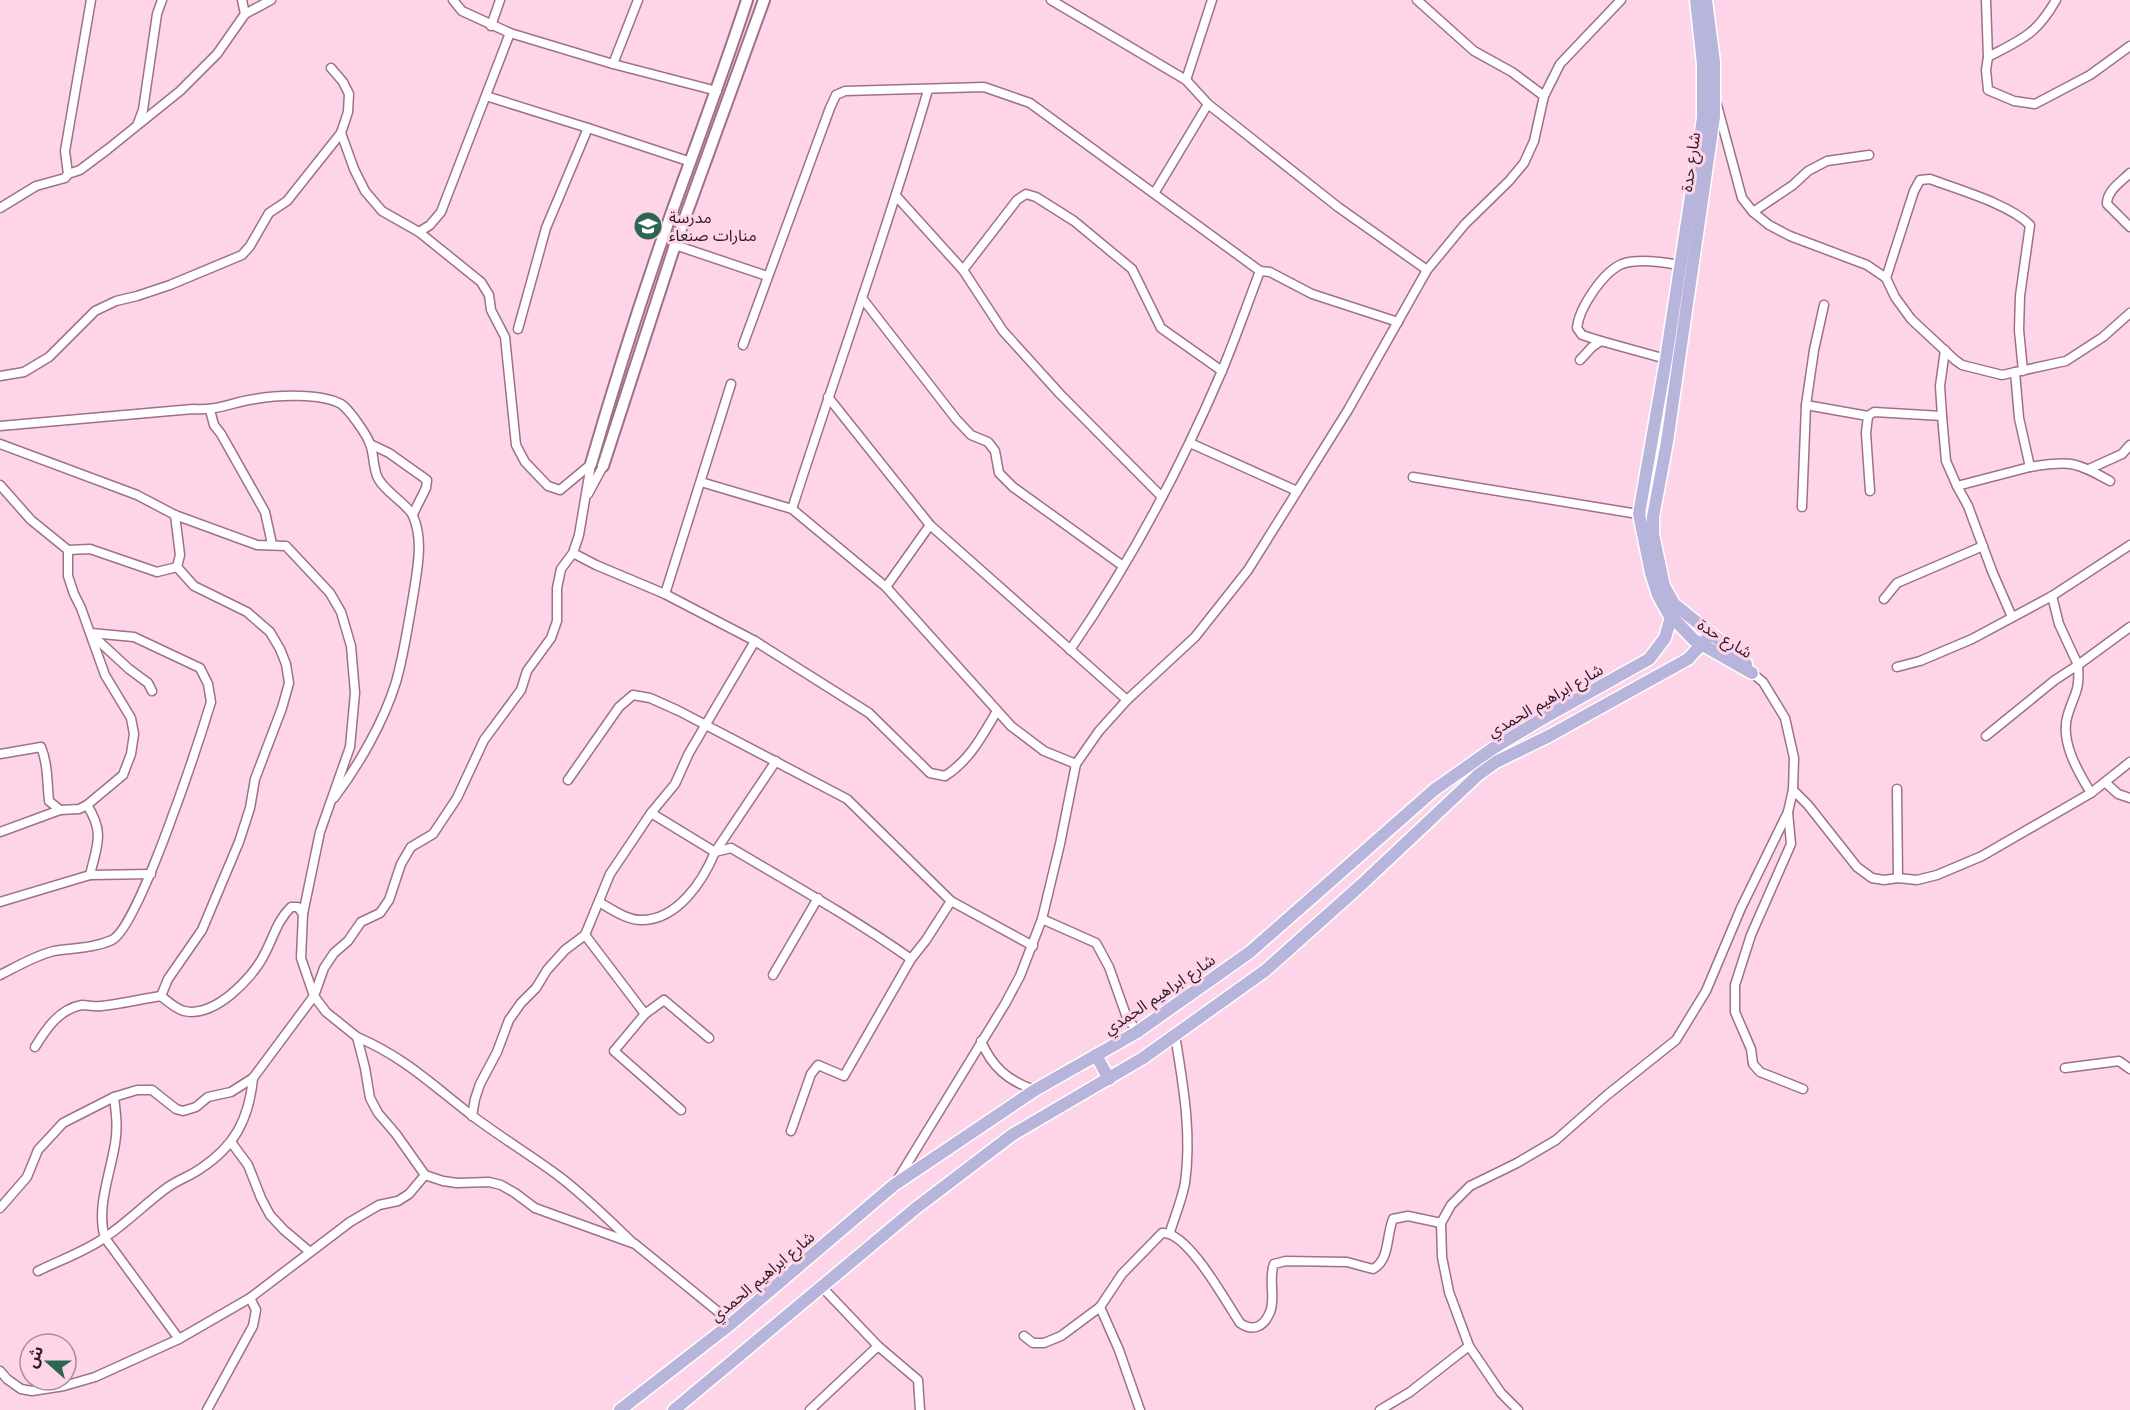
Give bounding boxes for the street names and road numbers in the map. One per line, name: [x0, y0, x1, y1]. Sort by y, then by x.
street label: شارع حدة: [1678, 131, 1707, 194]
street label: شارع حدة: [1693, 616, 1755, 665]
street label: شارع ابراهيم الحمدي: [1485, 661, 1608, 744]
street label: شارع ابراهيم الحمدي: [1101, 951, 1220, 1041]
street label: شارع ابراهيم الحمدي: [707, 1228, 820, 1328]

